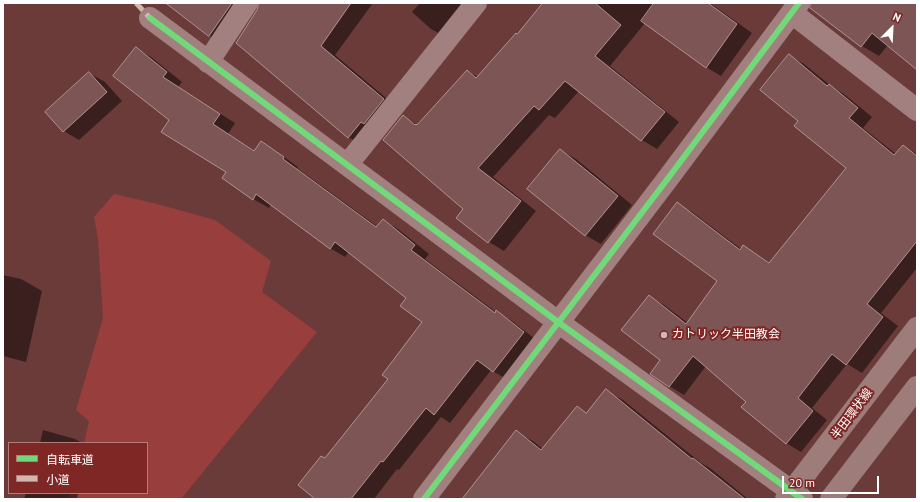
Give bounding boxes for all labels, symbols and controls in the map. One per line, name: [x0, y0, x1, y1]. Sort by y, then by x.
north arrow: [872, 8, 912, 48]
text: N: [891, 9, 903, 25]
place label: カトリック半田教会: [672, 328, 780, 342]
marker: カトリック半田教会: [659, 330, 669, 340]
street label: 半田環状線: [828, 386, 876, 442]
legend: [8, 442, 148, 494]
text: 自転車道: [46, 452, 94, 467]
scale bar: [784, 468, 881, 494]
text: 小道: [46, 472, 70, 487]
text: 20 m: [789, 475, 815, 490]

